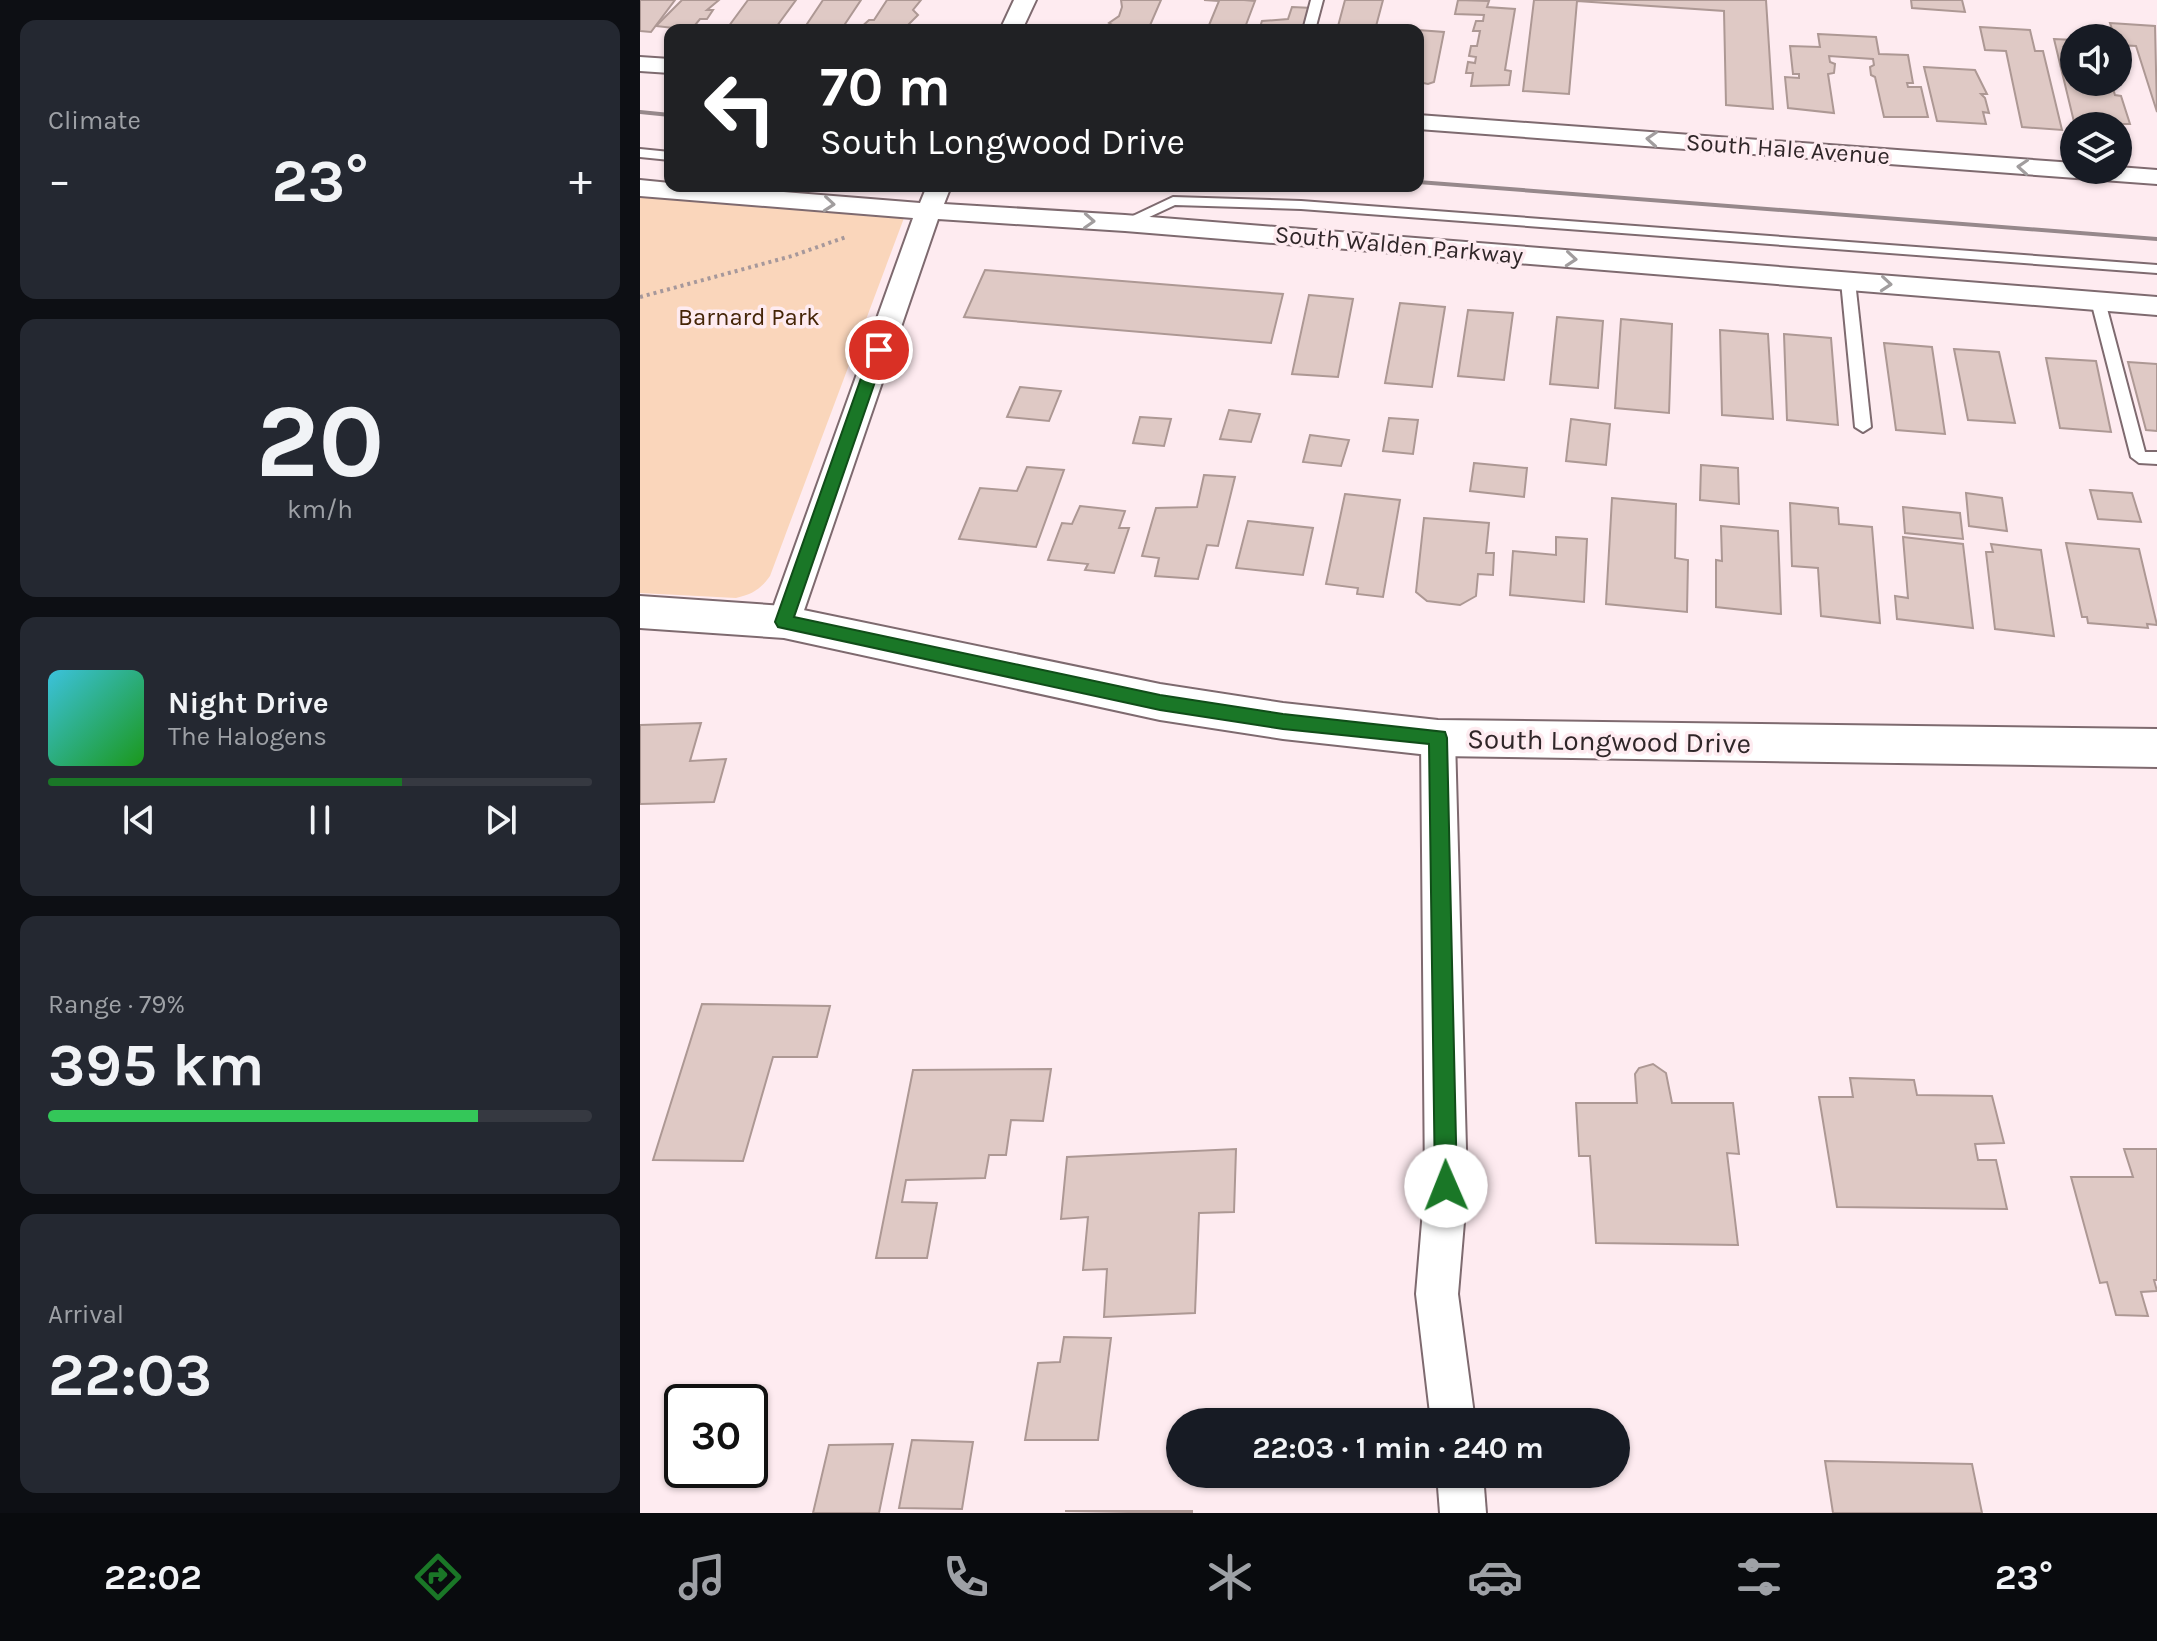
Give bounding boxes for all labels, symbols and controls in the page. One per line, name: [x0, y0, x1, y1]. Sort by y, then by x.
map controls: [2060, 24, 2132, 184]
button: sound: [2060, 24, 2132, 96]
text: 70 m: [820, 54, 951, 119]
icon: left: [688, 56, 792, 160]
text: Climate: [48, 105, 141, 136]
button: layers: [2060, 112, 2132, 184]
text: South Longwood Drive: [820, 121, 1185, 163]
street label: South Hale Avenue: [1685, 128, 1891, 170]
one-way arrow: [1645, 131, 1658, 148]
text: 23°: [272, 146, 368, 216]
text: −: [48, 155, 71, 206]
text: +: [569, 155, 592, 206]
one-way arrow: [2016, 159, 2029, 176]
one-way arrow: [823, 195, 836, 212]
one-way arrow: [1083, 212, 1096, 229]
street label: South Walden Parkway: [1274, 220, 1524, 270]
one-way arrow: [1565, 250, 1578, 267]
one-way arrow: [1880, 275, 1893, 292]
park label: Barnard Park: [678, 303, 820, 331]
pin: [845, 316, 913, 384]
icon: arrive: [857, 328, 901, 372]
text: 20: [256, 381, 384, 502]
text: km/h: [287, 494, 353, 525]
text: Night Drive: [168, 685, 329, 721]
text: The Halogens: [168, 721, 327, 752]
street label: South Longwood Drive: [1467, 722, 1751, 760]
icon: previous: [117, 798, 161, 842]
icon: pause: [298, 798, 342, 842]
icon: next: [479, 798, 523, 842]
text: Range · 79%: [48, 989, 185, 1020]
text: 395 km: [48, 1030, 264, 1100]
position arrow: [1404, 1144, 1488, 1228]
text: Arrival: [48, 1299, 124, 1330]
text: 22:03: [48, 1340, 212, 1410]
speed limit sign: 30: [664, 1384, 768, 1488]
text: 22:03 · 1 min · 240 m: [1252, 1430, 1544, 1466]
icon: directions: [410, 1549, 466, 1605]
icon: music: [674, 1549, 730, 1605]
icon: phone: [938, 1549, 994, 1605]
icon: climate: [1202, 1549, 1258, 1605]
icon: car: [1467, 1549, 1523, 1605]
icon: filters: [1731, 1549, 1787, 1605]
text: 22:02: [104, 1556, 202, 1598]
text: 23°: [1995, 1556, 2053, 1598]

